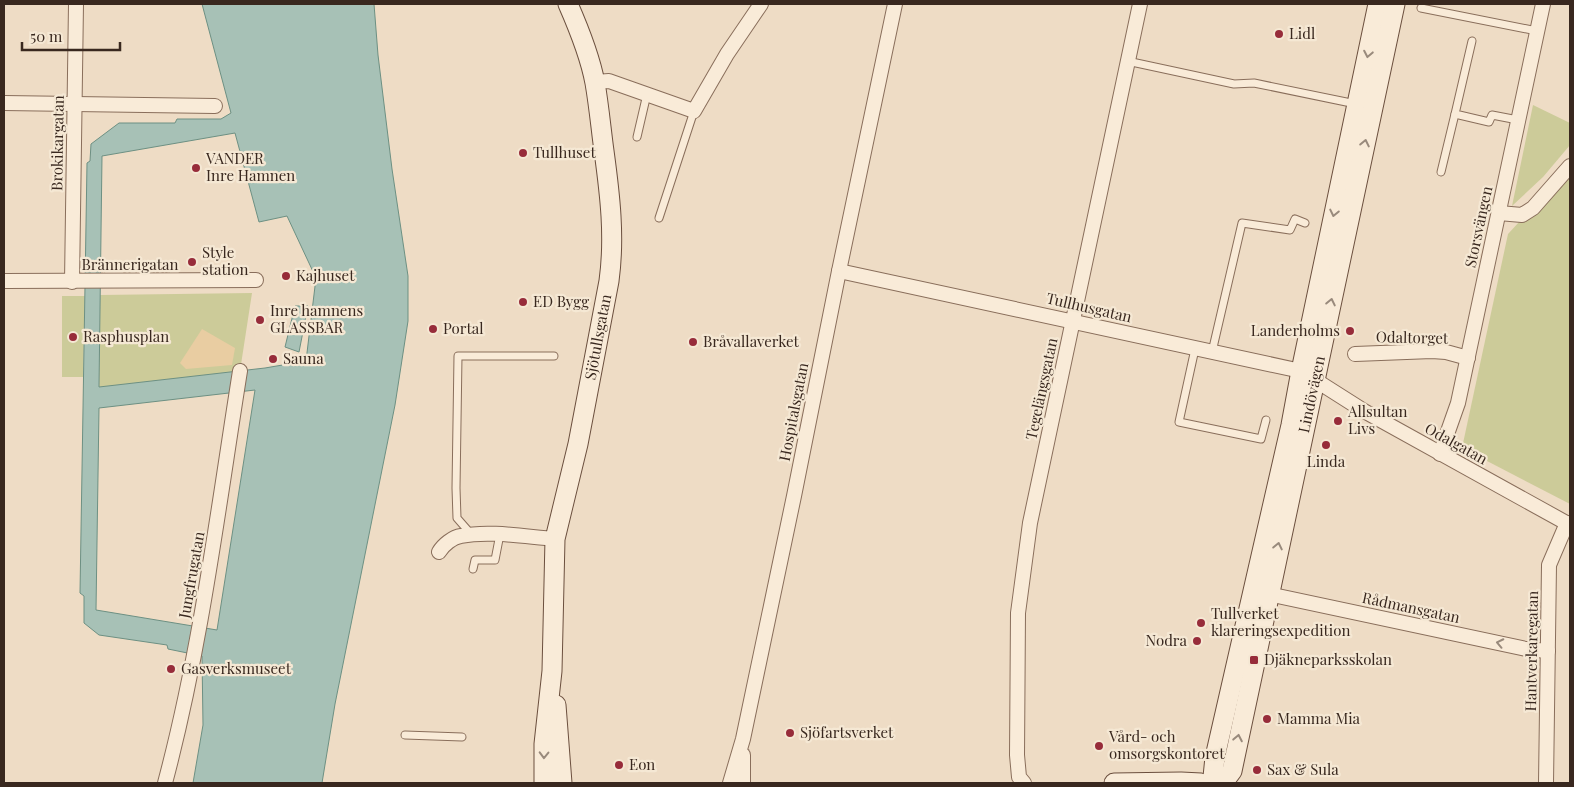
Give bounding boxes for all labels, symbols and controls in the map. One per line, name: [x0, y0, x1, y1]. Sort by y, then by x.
scale bar: [22, 20, 120, 52]
place label: Lidl: [1289, 23, 1315, 43]
text: 50 m: [30, 26, 63, 46]
marker: Lidl: [1273, 28, 1285, 40]
one-way arrow: [1363, 50, 1374, 59]
street label: Brokikargatan: [46, 95, 68, 191]
one-way arrow: [1359, 139, 1369, 148]
place label: Tullhuset: [533, 142, 596, 162]
marker: Tullhuset: [517, 147, 529, 159]
place label: VANDER Inre Hamnen: [205, 148, 295, 185]
marker: VANDER Inre Hamnen: [190, 162, 202, 174]
street label: Storsvängen: [1460, 184, 1496, 269]
one-way arrow: [1330, 209, 1340, 218]
place label: Style station: [202, 242, 248, 279]
street label: Brännerigatan: [82, 254, 179, 274]
marker: Style station: [186, 256, 198, 268]
place label: Kajhuset: [296, 265, 355, 285]
marker: Kajhuset: [280, 270, 292, 282]
street label: Tullhusgatan: [1045, 288, 1134, 327]
place label: ED Bygg: [533, 291, 589, 311]
street label: Sjötullsgatan: [579, 292, 615, 381]
marker: ED Bygg: [517, 296, 529, 308]
one-way arrow: [1325, 298, 1335, 306]
place label: Inre hamnens GLASSBAR: [270, 300, 363, 337]
marker: Inre hamnens GLASSBAR: [254, 314, 266, 326]
place label: Portal: [443, 318, 484, 338]
place label: Landerholms: [1251, 320, 1340, 340]
marker: Portal: [427, 323, 439, 335]
marker: Landerholms: [1344, 325, 1356, 337]
place label: Rasphusplan: [83, 326, 169, 346]
street label: Odaltorget: [1376, 326, 1449, 348]
marker: Rasphusplan: [67, 331, 79, 343]
place label: Bråvallaverket: [703, 331, 800, 351]
marker: Bråvallaverket: [687, 336, 699, 348]
street label: Tegelängsgatan: [1020, 336, 1062, 442]
place label: Sauna: [283, 348, 324, 368]
marker: Sauna: [267, 353, 279, 365]
street label: Lindövägen: [1293, 354, 1329, 434]
street label: Hospitalsgatan: [774, 361, 812, 463]
place label: Allsultan Livs: [1347, 401, 1408, 438]
marker: Allsultan Livs: [1332, 415, 1344, 427]
street label: Odalgatan: [1422, 418, 1491, 469]
marker: Linda: [1320, 439, 1332, 451]
place label: Linda: [1307, 451, 1346, 471]
street label: Jungfrugatan: [173, 530, 208, 621]
one-way arrow: [1273, 542, 1283, 551]
street label: Rådmansgatan: [1361, 587, 1462, 627]
street label: Hantverkaregatan: [1520, 590, 1542, 711]
place label: Tullverket klareringsexpedition: [1211, 603, 1350, 640]
marker: Tullverket klareringsexpedition: [1195, 617, 1207, 629]
place label: Nodra: [1146, 630, 1188, 650]
marker: Nodra: [1191, 635, 1203, 647]
one-way arrow: [1495, 639, 1504, 649]
place label: Djäkneparksskolan: [1264, 649, 1392, 669]
marker: Djäkneparksskolan: [1248, 654, 1260, 666]
place label: Gasverksmuseet: [181, 658, 292, 678]
marker: Gasverksmuseet: [165, 663, 177, 675]
place label: Mamma Mia: [1277, 708, 1361, 728]
marker: Mamma Mia: [1261, 713, 1273, 725]
place label: Sjöfartsverket: [800, 722, 894, 742]
place label: Vård- och omsorgskontoret: [1108, 726, 1225, 763]
marker: Sjöfartsverket: [784, 727, 796, 739]
one-way arrow: [1233, 734, 1243, 743]
marker: Vård- och omsorgskontoret: [1093, 740, 1105, 752]
one-way arrow: [539, 751, 549, 759]
place label: Eon: [629, 754, 655, 774]
marker: Eon: [613, 759, 625, 771]
place label: Sax & Sula: [1267, 759, 1339, 779]
marker: Sax & Sula: [1251, 764, 1263, 776]

